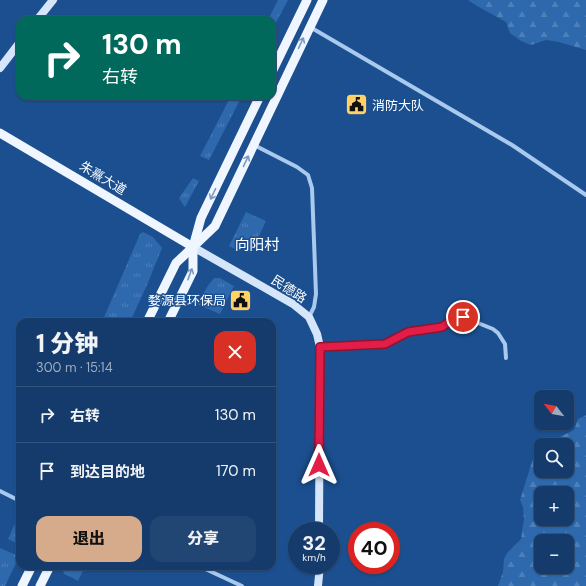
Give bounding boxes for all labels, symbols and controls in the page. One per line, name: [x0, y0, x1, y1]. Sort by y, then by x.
text: 130 m: [102, 26, 182, 63]
icon: right: [36, 32, 88, 84]
one-way arrow: [298, 38, 305, 50]
text: 右转: [102, 65, 138, 89]
public building icon: 消防大队: [344, 92, 370, 118]
place label: 消防大队: [372, 97, 424, 114]
one-way arrow: [243, 155, 250, 167]
street label: 朱熹大道: [76, 157, 130, 199]
one-way arrow: [209, 188, 216, 200]
district label: 向阳村: [234, 235, 280, 255]
one-way arrow: [187, 269, 195, 281]
street label: 民德路: [268, 271, 310, 307]
public building icon: 婺源县环保局: [228, 287, 254, 313]
place label: 婺源县环保局: [148, 292, 226, 309]
pin: [446, 300, 480, 334]
icon: arrive: [452, 306, 474, 328]
text: 1 分钟: [36, 328, 98, 359]
button: close: [214, 331, 256, 373]
text: 300 m · 15:14: [36, 359, 113, 376]
north arrow: [534, 390, 574, 430]
map controls: [534, 390, 574, 574]
icon: right: [36, 404, 58, 426]
text: 130 m: [215, 405, 256, 425]
text: 右转: [70, 406, 100, 426]
button: search: [534, 438, 574, 478]
position arrow: [298, 444, 340, 486]
icon: arrive: [36, 460, 58, 482]
text: 170 m: [216, 461, 256, 481]
text: 到达目的地: [70, 462, 145, 482]
button: +: [534, 486, 574, 526]
button: 退出: [36, 516, 142, 562]
button: 分享: [150, 516, 256, 562]
speed limit sign: 40: [348, 522, 400, 574]
text: 32: [302, 530, 326, 556]
button: −: [534, 534, 574, 574]
text: km/h: [302, 551, 326, 564]

